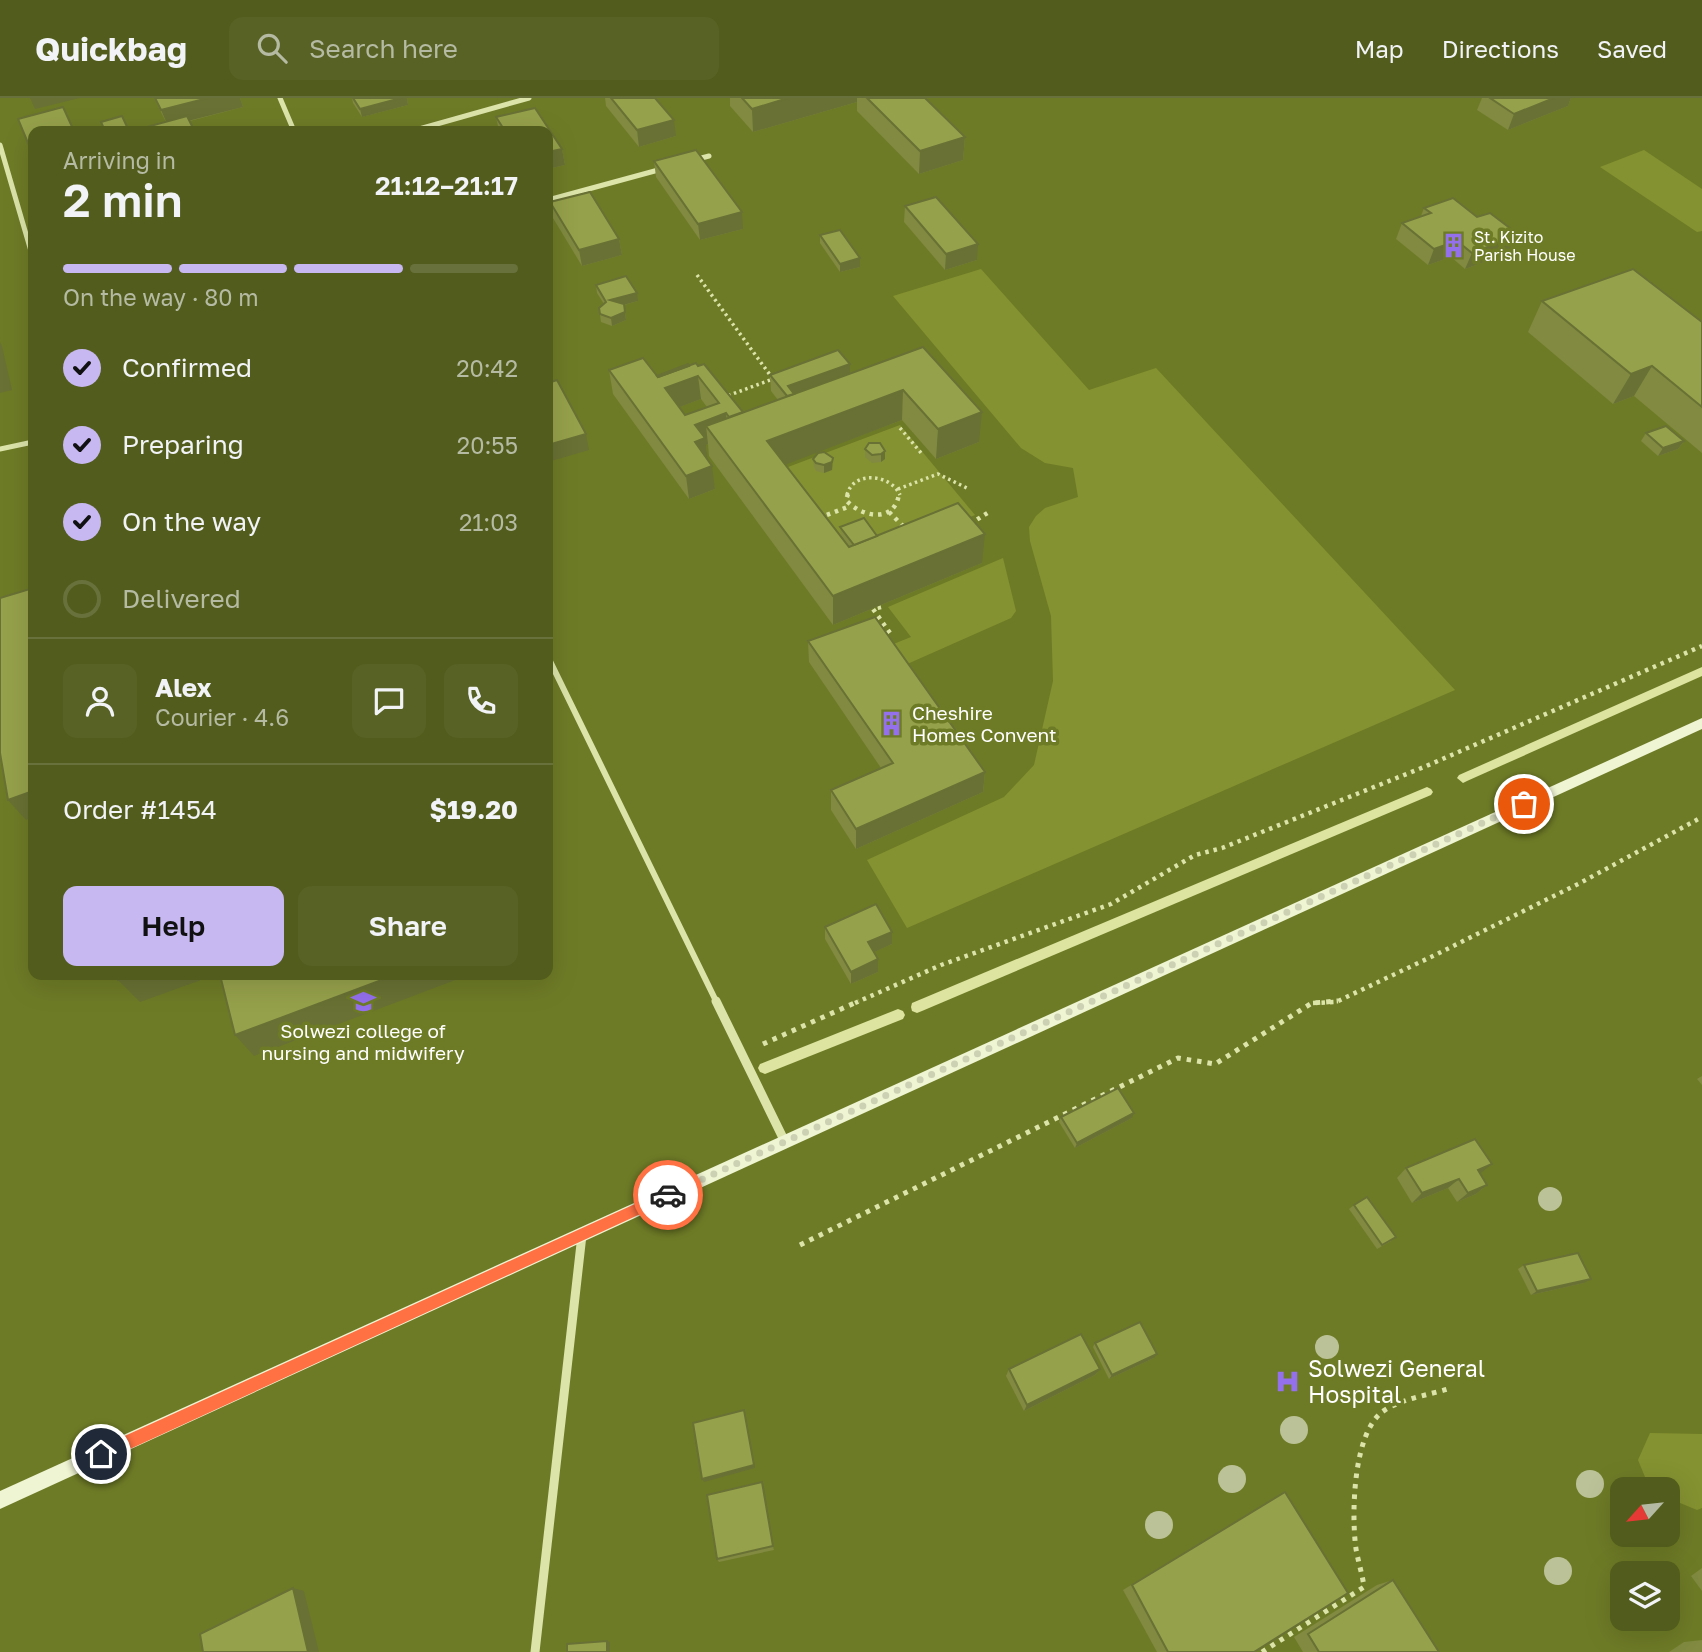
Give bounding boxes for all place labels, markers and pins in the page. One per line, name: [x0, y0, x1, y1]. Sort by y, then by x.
place label: St. Kizito Parish House: [1474, 227, 1575, 265]
building icon: St. Kizito Parish House: [1440, 232, 1468, 260]
place label: Cheshire Homes Convent: [912, 701, 1057, 746]
building icon: Cheshire Homes Convent: [878, 709, 906, 737]
pin: [1494, 774, 1554, 834]
school or university icon: Solwezi college of nursing and midwifery: [349, 988, 377, 1016]
place label: Solwezi college of nursing and midwifery: [261, 1019, 465, 1064]
place label: Solwezi General Hospital: [1308, 1354, 1485, 1408]
hospital icon: Solwezi General Hospital: [1274, 1367, 1302, 1395]
pin: [71, 1424, 131, 1484]

